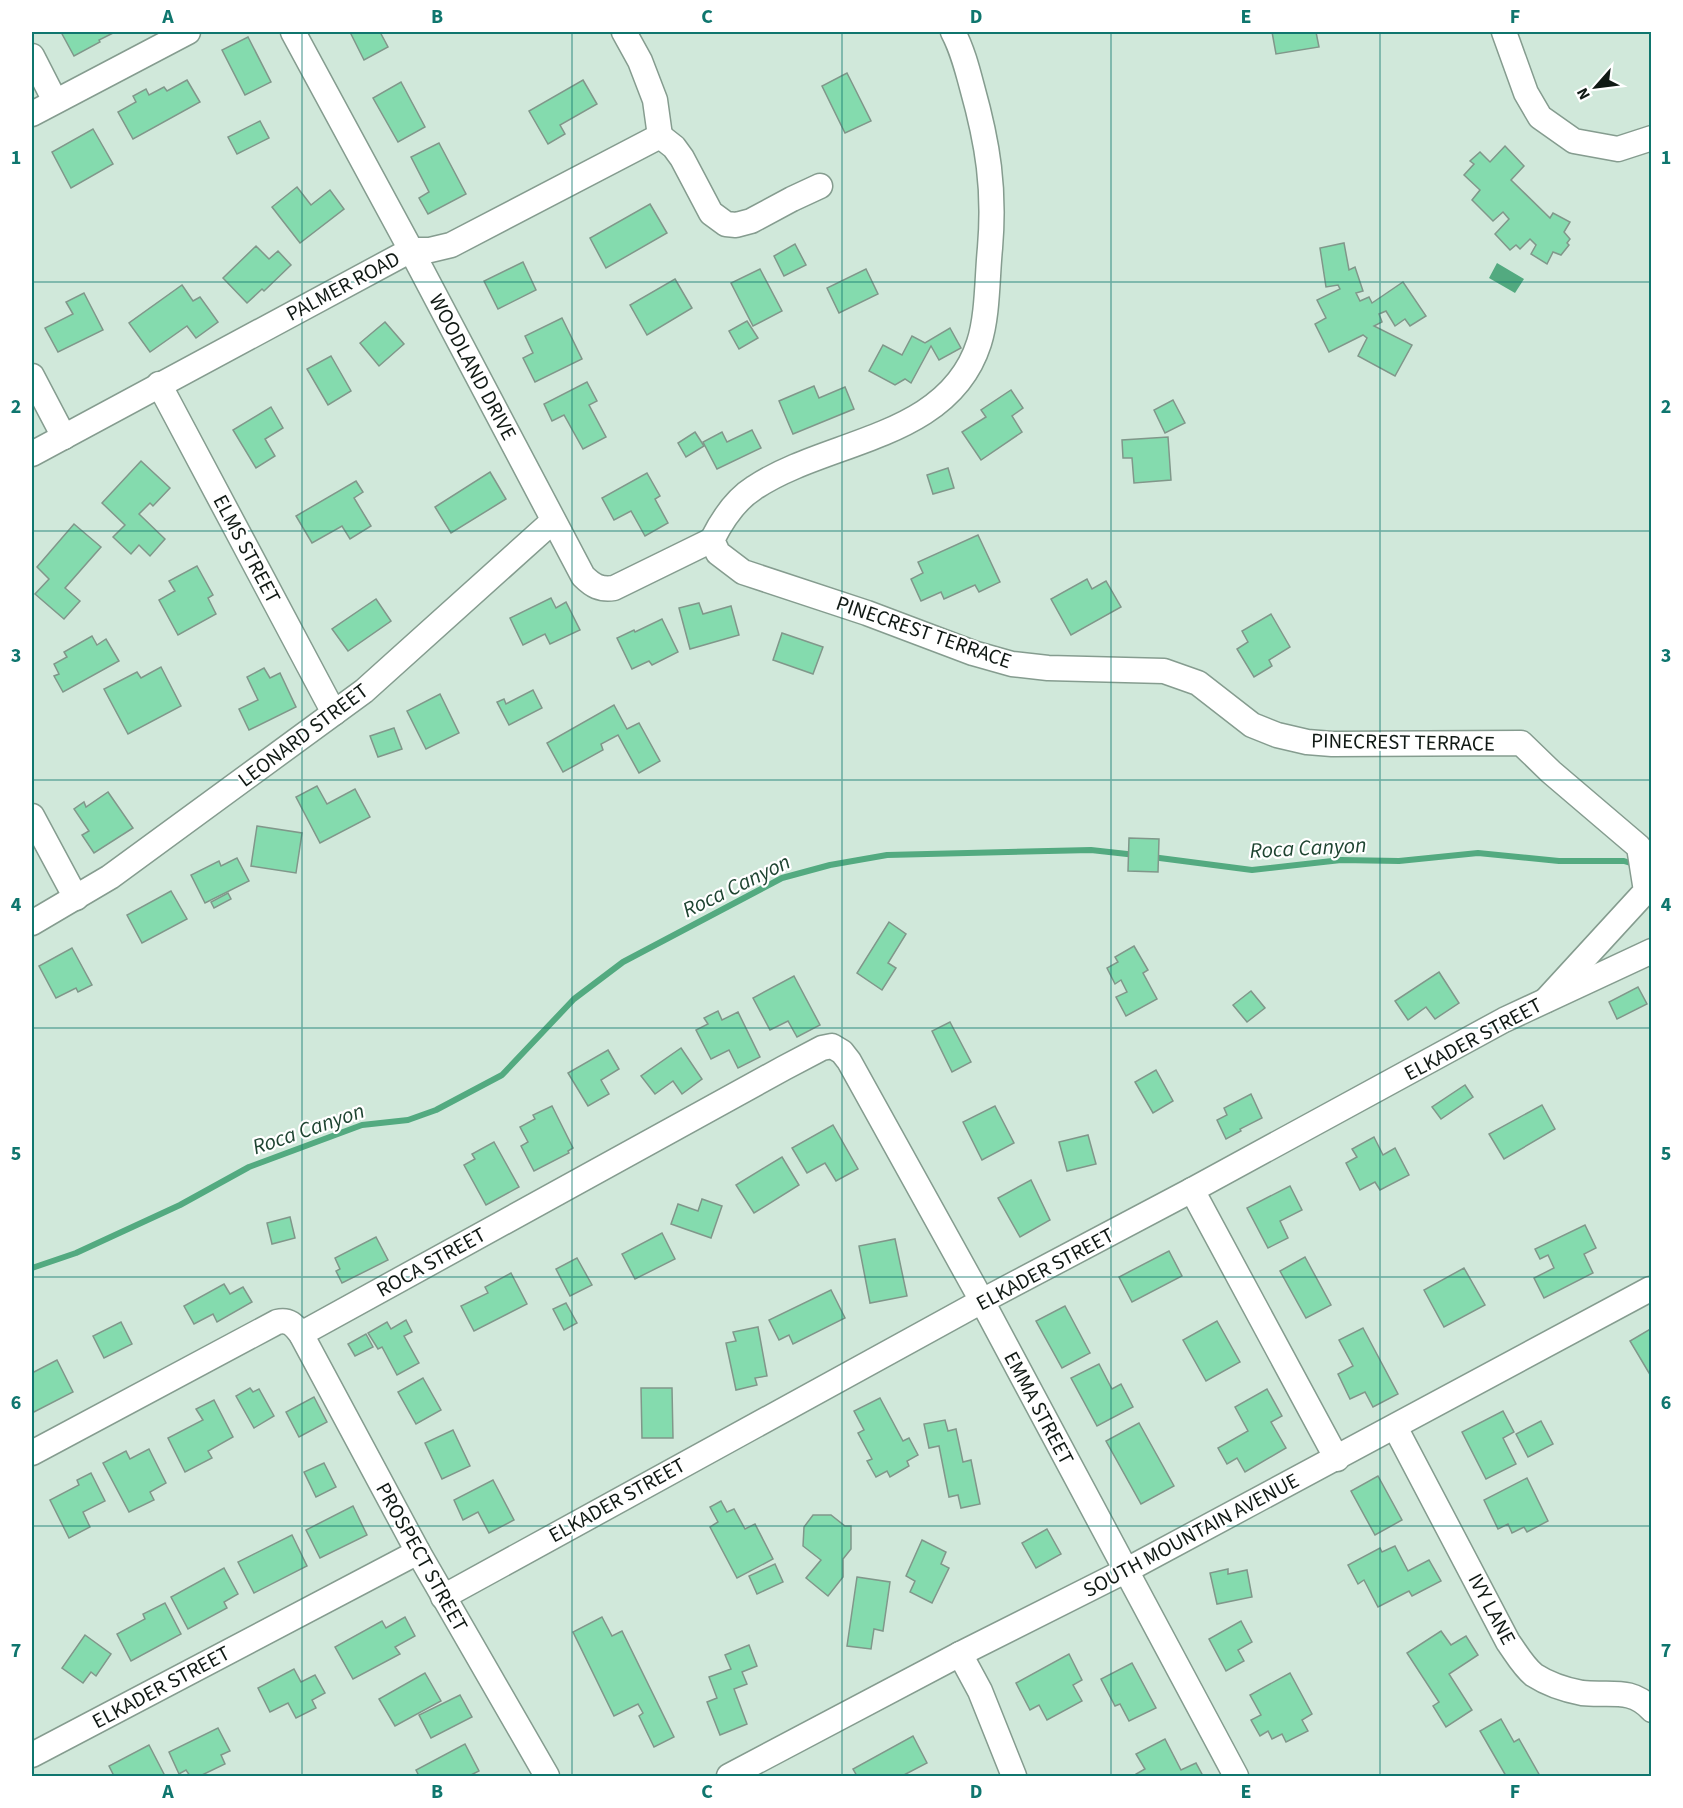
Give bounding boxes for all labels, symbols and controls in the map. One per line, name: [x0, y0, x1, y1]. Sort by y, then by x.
text: A: [161, 3, 174, 31]
text: B: [431, 3, 443, 31]
text: C: [701, 3, 713, 31]
text: D: [970, 3, 982, 31]
text: E: [1241, 3, 1251, 31]
text: F: [1510, 3, 1520, 31]
north arrow: [1566, 57, 1626, 117]
text: N: [1571, 84, 1596, 103]
text: 1: [11, 144, 21, 172]
text: 1: [1661, 144, 1671, 172]
street label: PALMER ROAD: [281, 243, 405, 329]
street label: WOODLAND DRIVE: [422, 289, 524, 445]
text: 2: [11, 393, 21, 421]
text: 2: [1661, 393, 1671, 421]
street label: ELMS STREET: [206, 489, 288, 609]
street label: PINECREST TERRACE: [832, 588, 1016, 676]
text: 3: [11, 642, 21, 670]
text: 3: [1661, 642, 1671, 670]
street label: LEONARD STREET: [231, 676, 375, 794]
street label: PINECREST TERRACE: [1311, 725, 1495, 759]
water label: Roca Canyon: [1249, 829, 1367, 867]
water label: Roca Canyon: [677, 846, 796, 926]
text: 4: [11, 891, 22, 919]
text: 4: [1661, 891, 1672, 919]
street label: ELKADER STREET: [1399, 990, 1547, 1088]
water label: Roca Canyon: [248, 1095, 369, 1163]
text: 5: [11, 1140, 21, 1168]
text: 5: [1661, 1140, 1671, 1168]
street label: ROCA STREET: [371, 1220, 491, 1304]
street label: ELKADER STREET: [971, 1220, 1119, 1318]
street label: EMMA STREET: [997, 1346, 1081, 1470]
text: 6: [11, 1389, 21, 1417]
text: 6: [1661, 1389, 1671, 1417]
street label: ELKADER STREET: [543, 1450, 691, 1550]
street label: SOUTH MOUNTAIN AVENUE: [1078, 1465, 1304, 1605]
street label: PROSPECT STREET: [369, 1477, 475, 1637]
street label: IVY LANE: [1461, 1568, 1523, 1650]
text: 7: [11, 1637, 21, 1665]
text: 7: [1661, 1637, 1671, 1665]
street label: ELKADER STREET: [87, 1638, 235, 1736]
text: A: [161, 1778, 174, 1806]
text: B: [431, 1778, 443, 1806]
text: C: [701, 1778, 713, 1806]
text: D: [970, 1778, 982, 1806]
text: E: [1241, 1778, 1251, 1806]
text: F: [1510, 1778, 1520, 1806]

